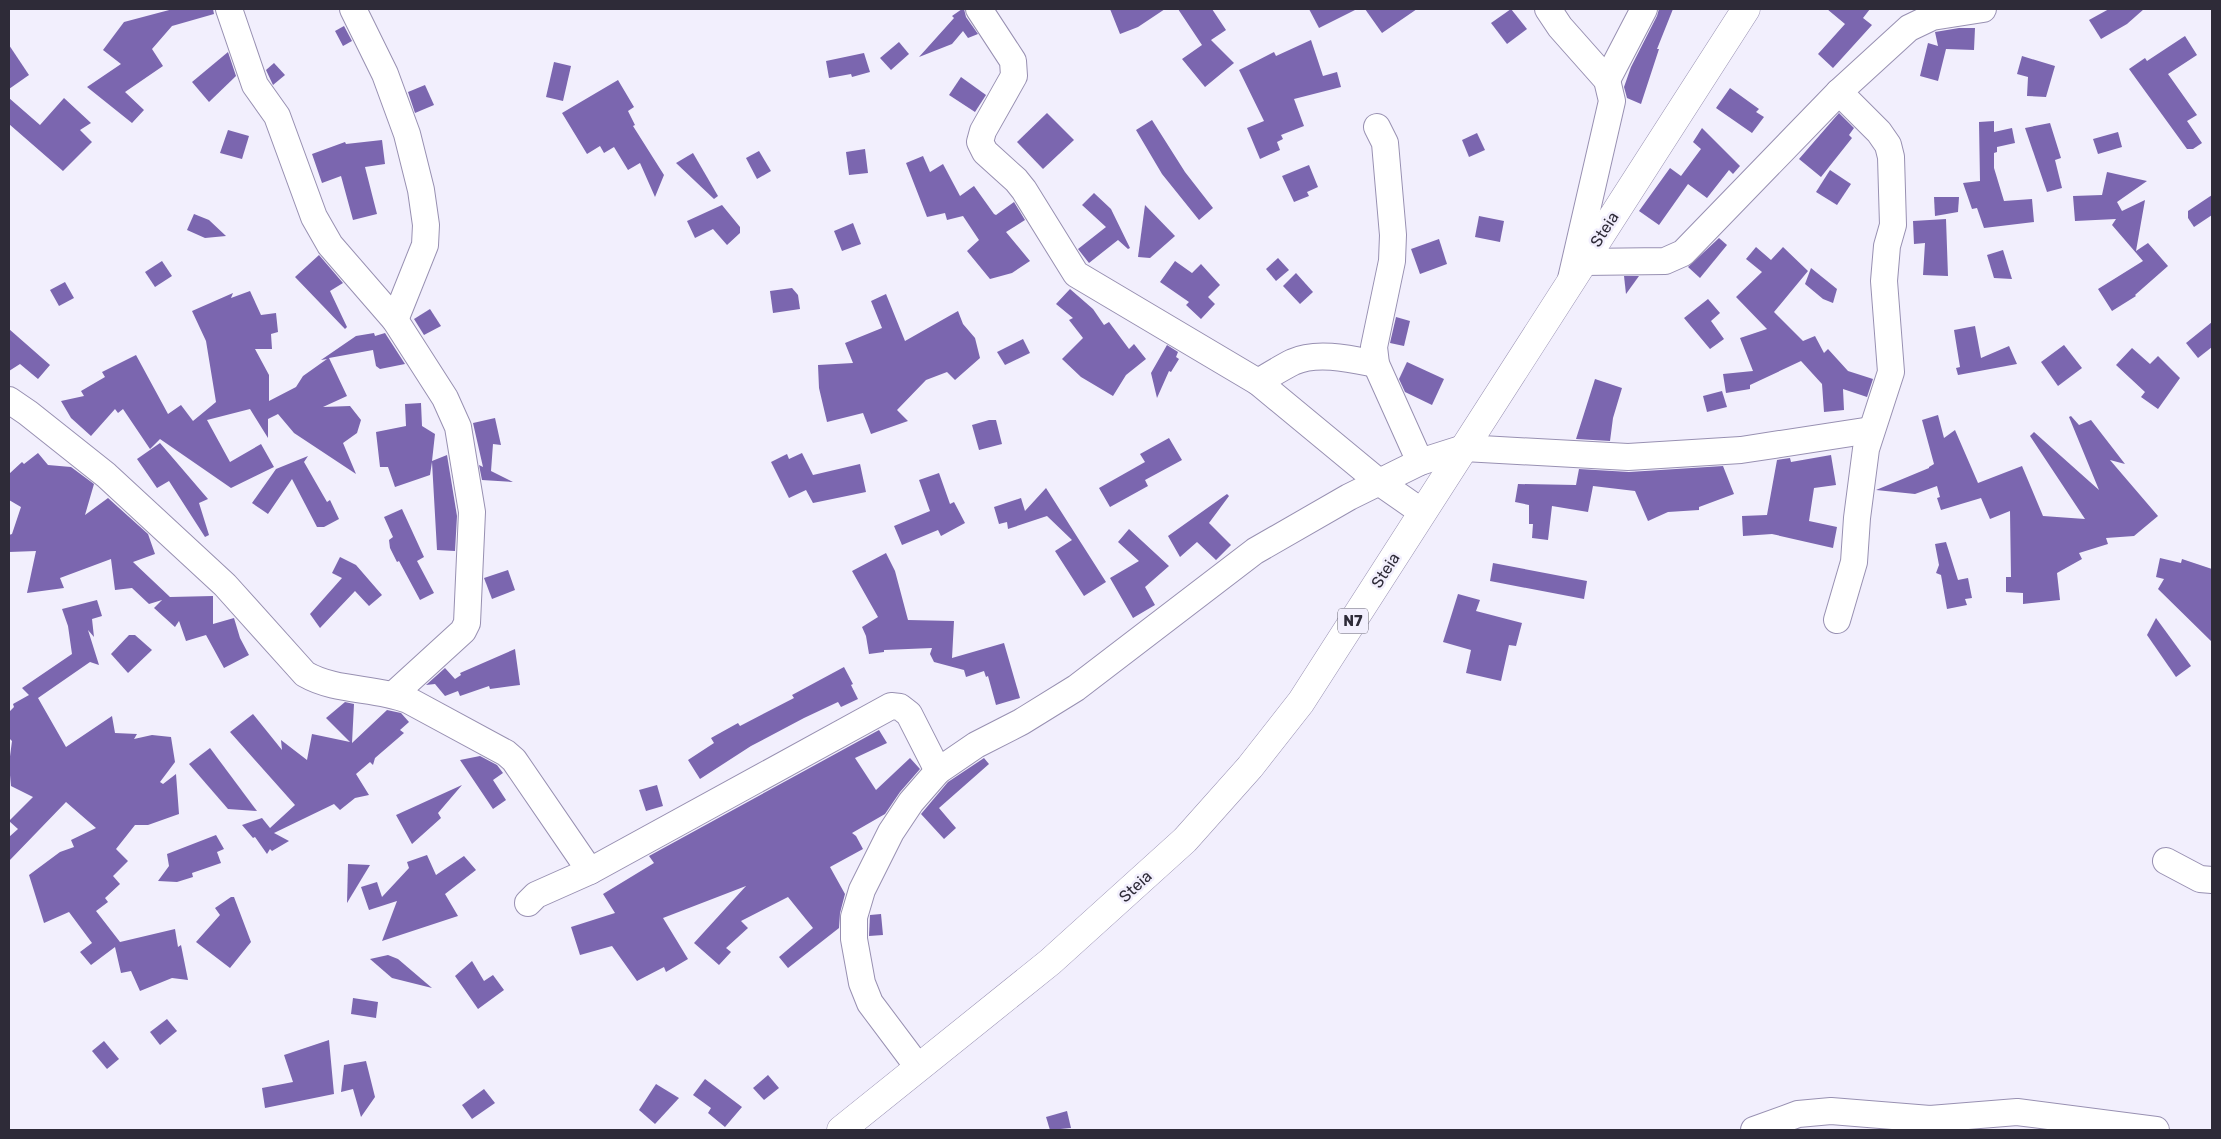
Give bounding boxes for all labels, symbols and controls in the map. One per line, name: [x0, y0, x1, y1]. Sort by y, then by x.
street label: Steia: [1586, 208, 1623, 250]
street label: Steia: [1367, 549, 1404, 591]
road number: N7: [1338, 608, 1368, 634]
street label: Steia: [1115, 867, 1156, 906]

